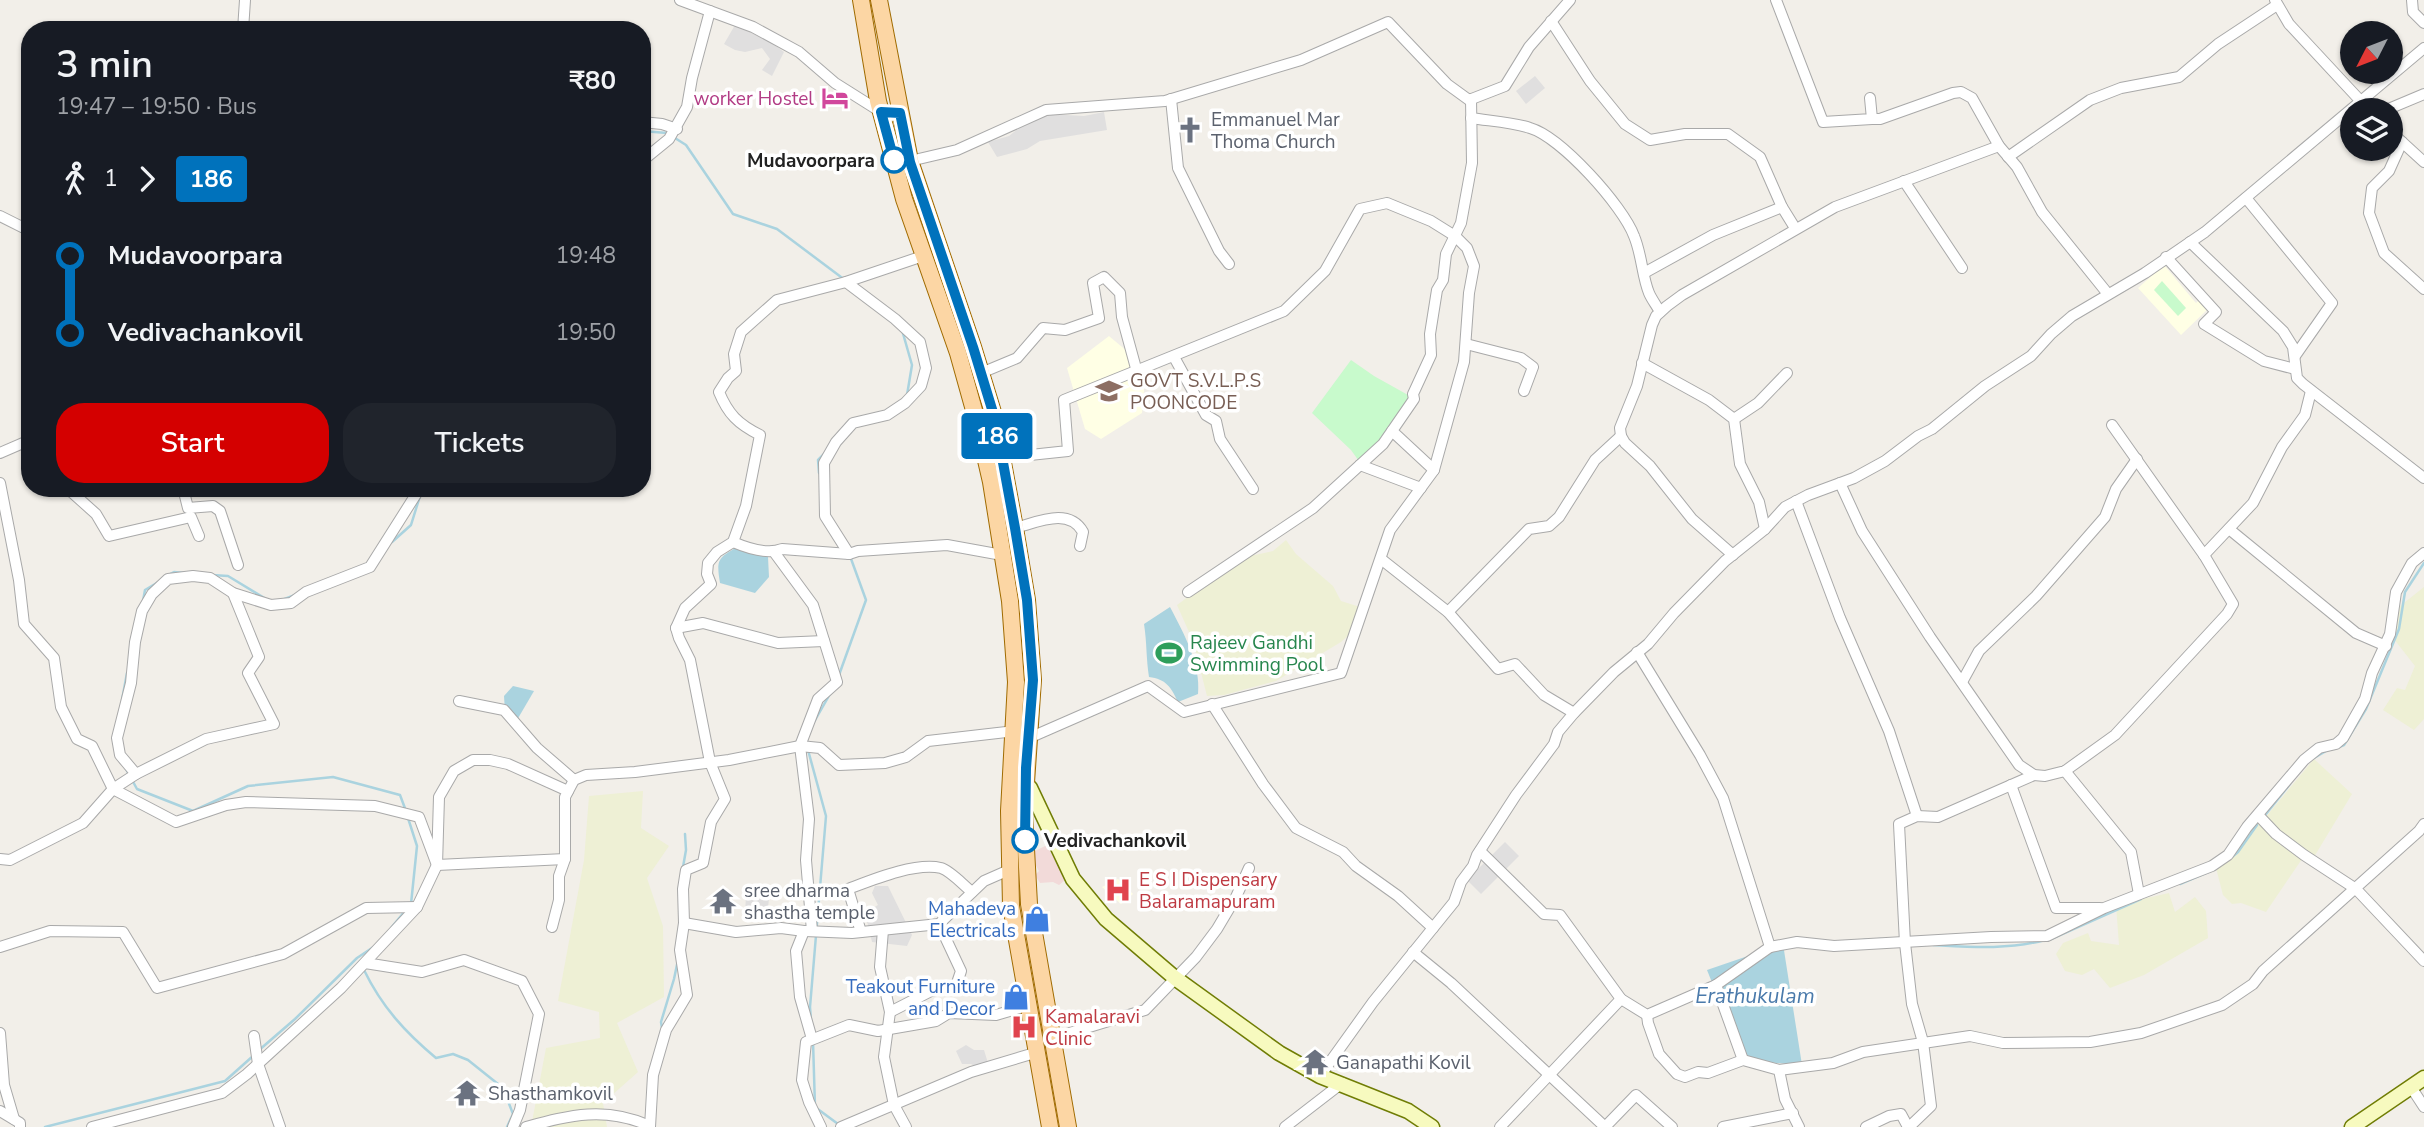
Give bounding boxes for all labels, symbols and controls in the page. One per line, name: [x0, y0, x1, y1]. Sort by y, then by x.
north arrow: [2340, 21, 2403, 84]
map controls: [2340, 21, 2403, 161]
text: 3 min: [56, 39, 153, 90]
text: ₹80: [569, 63, 616, 98]
hotel icon: worker Hostel: [820, 83, 850, 113]
place label: worker Hostel: [693, 86, 814, 112]
text: 19:47 – 19:50 · Bus: [56, 91, 257, 122]
button: layers: [2340, 98, 2403, 161]
place label: Emmanuel Mar Thoma Church: [1211, 107, 1340, 155]
church icon: Emmanuel Mar Thoma Church: [1175, 115, 1205, 145]
marker: Mudavoorpara: [881, 147, 907, 173]
place label: Mudavoorpara: [747, 148, 875, 174]
icon: walk: [56, 160, 94, 198]
icon: forward: [128, 160, 166, 198]
text: 1: [104, 163, 118, 194]
text: 186: [190, 163, 233, 195]
text: Mudavoorpara: [108, 238, 283, 273]
text: 19:48: [556, 240, 616, 271]
text: Vedivachankovil: [108, 315, 303, 350]
text: 19:50: [556, 317, 616, 348]
place label: GOVT S.V.L.P.S POONCODE: [1130, 368, 1261, 416]
school or university icon: GOVT S.V.L.P.S POONCODE: [1094, 376, 1124, 406]
button: Start: [56, 403, 329, 483]
button: Tickets: [343, 403, 616, 483]
line badge: 186: [957, 413, 1037, 459]
text: 186: [975, 420, 1019, 452]
place label: Rajeev Gandhi Swimming Pool: [1190, 630, 1324, 678]
sports icon: Rajeev Gandhi Swimming Pool: [1154, 638, 1184, 668]
marker: Vedivachankovil: [1012, 827, 1038, 853]
place label: Vedivachankovil: [1043, 828, 1186, 854]
place label: E S I Dispensary Balaramapuram: [1139, 867, 1277, 915]
hospital icon: E S I Dispensary Balaramapuram: [1103, 875, 1133, 905]
place label: sree dharma shastha temple: [744, 878, 875, 926]
temple icon: sree dharma shastha temple: [708, 886, 738, 916]
place label: Mahadeva Electricals: [928, 896, 1016, 944]
shop icon: Mahadeva Electricals: [1022, 904, 1052, 934]
place label: Teakout Furniture and Decor: [846, 974, 995, 1022]
shop icon: Teakout Furniture and Decor: [1001, 982, 1031, 1012]
water label: Erathukulam: [1695, 982, 1815, 1010]
place label: Kamalaravi Clinic: [1045, 1004, 1140, 1052]
hospital icon: Kamalaravi Clinic: [1009, 1012, 1039, 1042]
temple icon: Ganapathi Kovil: [1300, 1047, 1330, 1077]
place label: Ganapathi Kovil: [1336, 1050, 1471, 1076]
temple icon: Shasthamkovil: [452, 1078, 482, 1108]
place label: Shasthamkovil: [488, 1081, 613, 1107]

